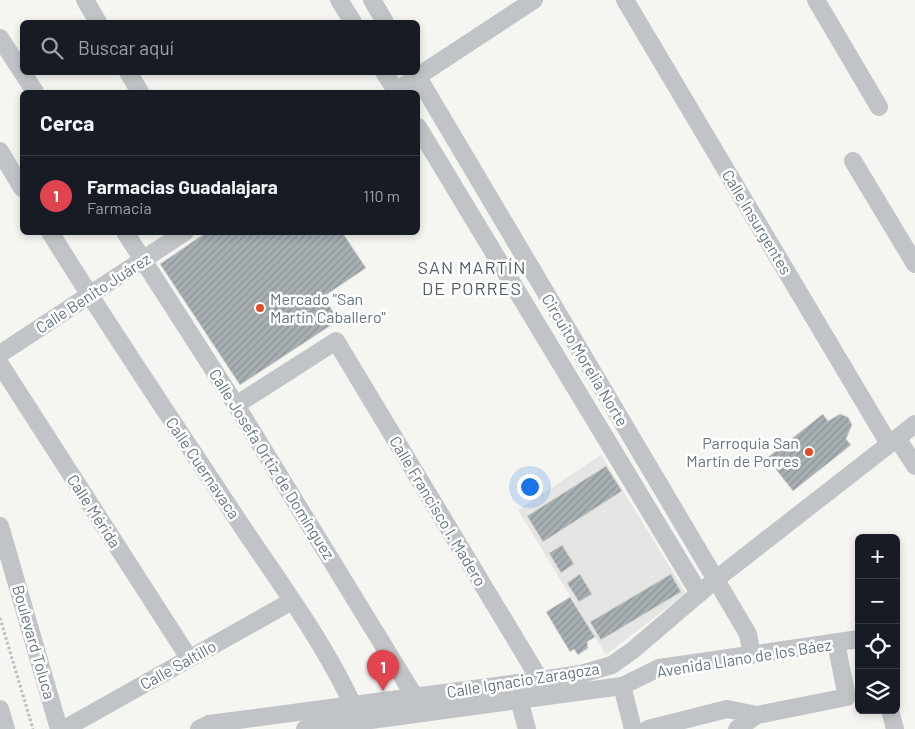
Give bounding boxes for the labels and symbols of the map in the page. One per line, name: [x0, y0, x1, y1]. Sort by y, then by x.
street label: Calle Insurgentes: [719, 166, 796, 278]
street label: Calle Benito Juárez: [32, 248, 154, 337]
district label: SAN MARTÍN DE PORRES: [417, 256, 527, 299]
place label: Mercado "San Martín Caballero": [270, 289, 386, 326]
street label: Circuito Morelia Norte: [538, 290, 633, 429]
marker: Mercado "San Martín Caballero": [254, 302, 266, 314]
street label: Calle Josefa Ortiz de Domínguez: [206, 365, 339, 562]
street label: Calle Cuernavaca: [162, 413, 244, 522]
street label: Calle Francisco I. Madero: [386, 432, 491, 589]
place label: Parroquia San Martín de Porres: [686, 433, 799, 470]
marker: Parroquia San Martín de Porres: [803, 446, 815, 458]
street label: Calle Mérida: [64, 470, 125, 551]
your location: [517, 474, 543, 500]
street label: Boulevard Toluca: [9, 582, 60, 701]
street label: Avenida Llano de los Báez: [655, 634, 833, 681]
street label: Calle Saltillo: [136, 636, 219, 693]
pin: 1: [367, 650, 399, 691]
street label: Calle Ignacio Zaragoza: [445, 658, 601, 701]

